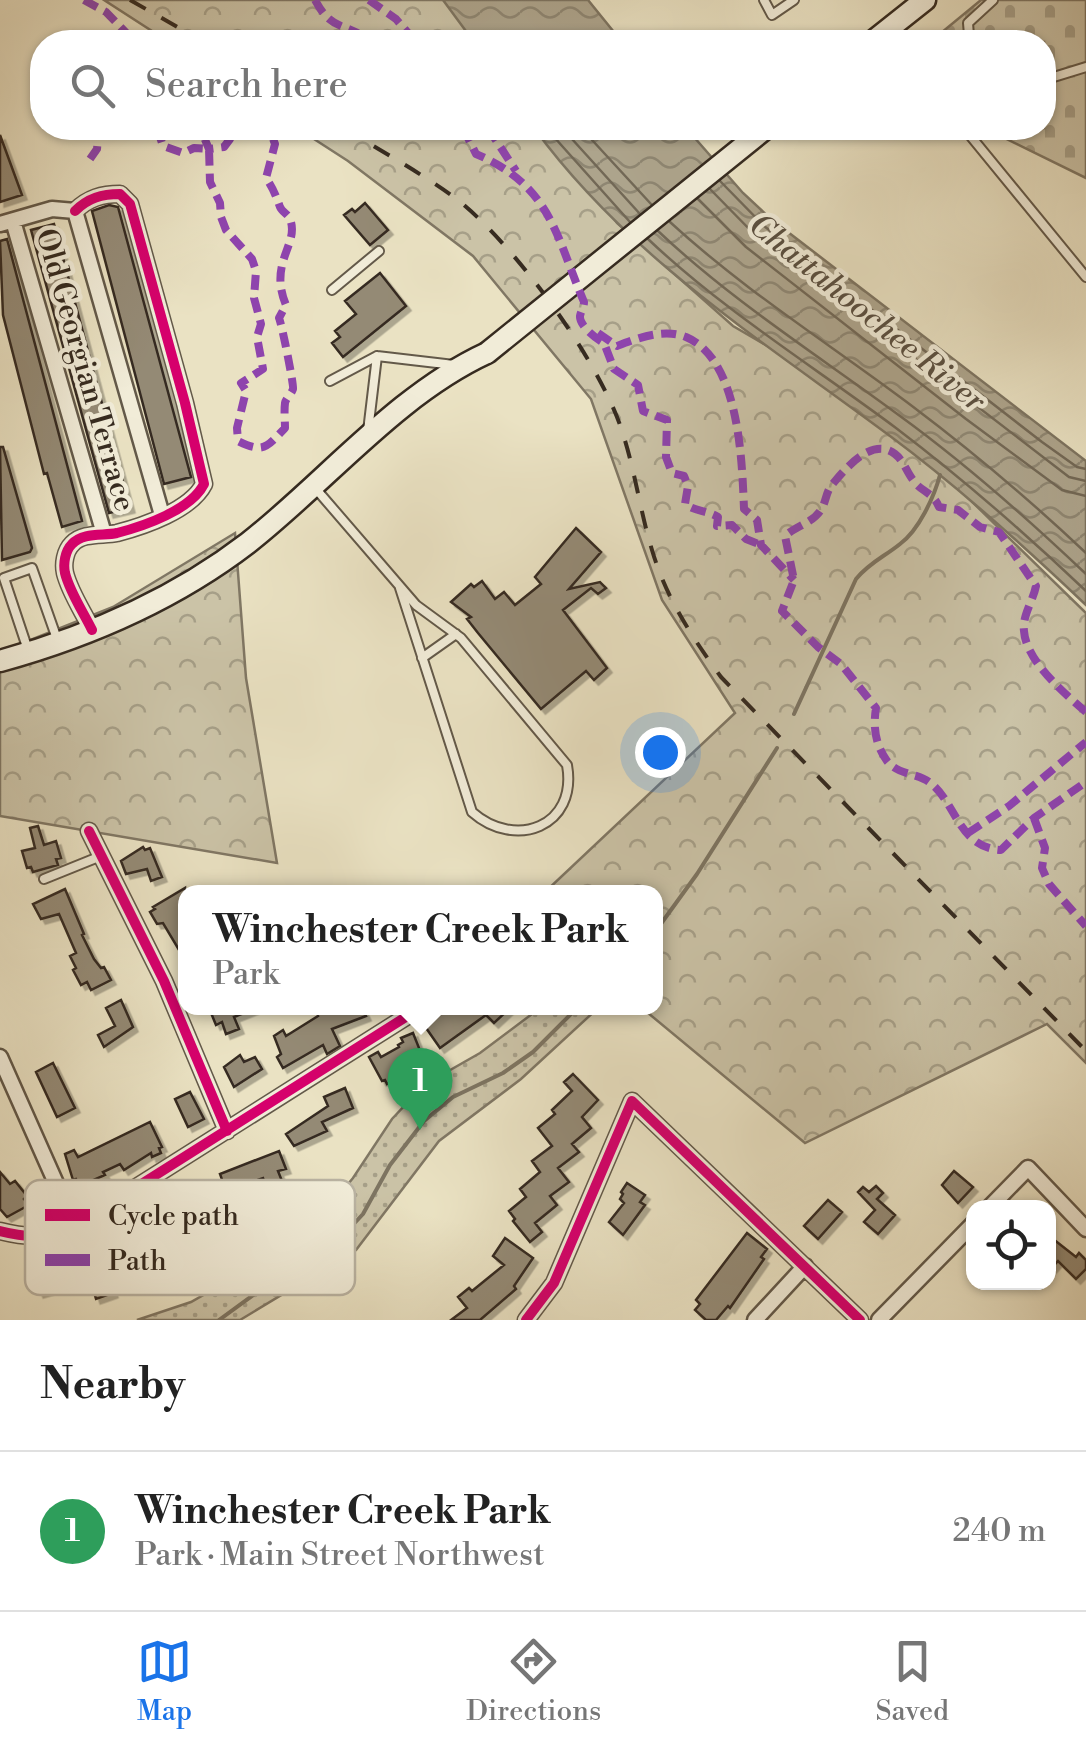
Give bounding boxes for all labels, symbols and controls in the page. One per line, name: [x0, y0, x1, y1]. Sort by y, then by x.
search box: [30, 30, 1056, 140]
icon: search: [65, 58, 120, 113]
text: Search here: [145, 62, 348, 109]
water label: Chattahoochee River: [740, 205, 995, 422]
street label: Old Georgian Terrace: [26, 224, 144, 516]
your location: [635, 727, 686, 778]
popup: [178, 885, 663, 1015]
text: Winchester Creek Park: [213, 907, 628, 954]
text: Park: [213, 954, 279, 994]
pin: 1: [388, 1048, 452, 1130]
legend: [25, 1180, 355, 1295]
text: Cycle path: [108, 1199, 239, 1234]
map controls: [966, 1200, 1056, 1290]
button: locate: [966, 1200, 1056, 1290]
text: Path: [108, 1244, 167, 1279]
text: Nearby: [40, 1359, 185, 1412]
text: Winchester Creek Park: [135, 1488, 551, 1535]
text: 1: [65, 1511, 80, 1551]
text: 240 m: [953, 1511, 1046, 1551]
text: Park · Main Street Northwest: [135, 1535, 545, 1575]
tab: Map: [137, 1634, 192, 1729]
tab: Directions: [466, 1634, 601, 1729]
tab: Saved: [875, 1634, 949, 1729]

